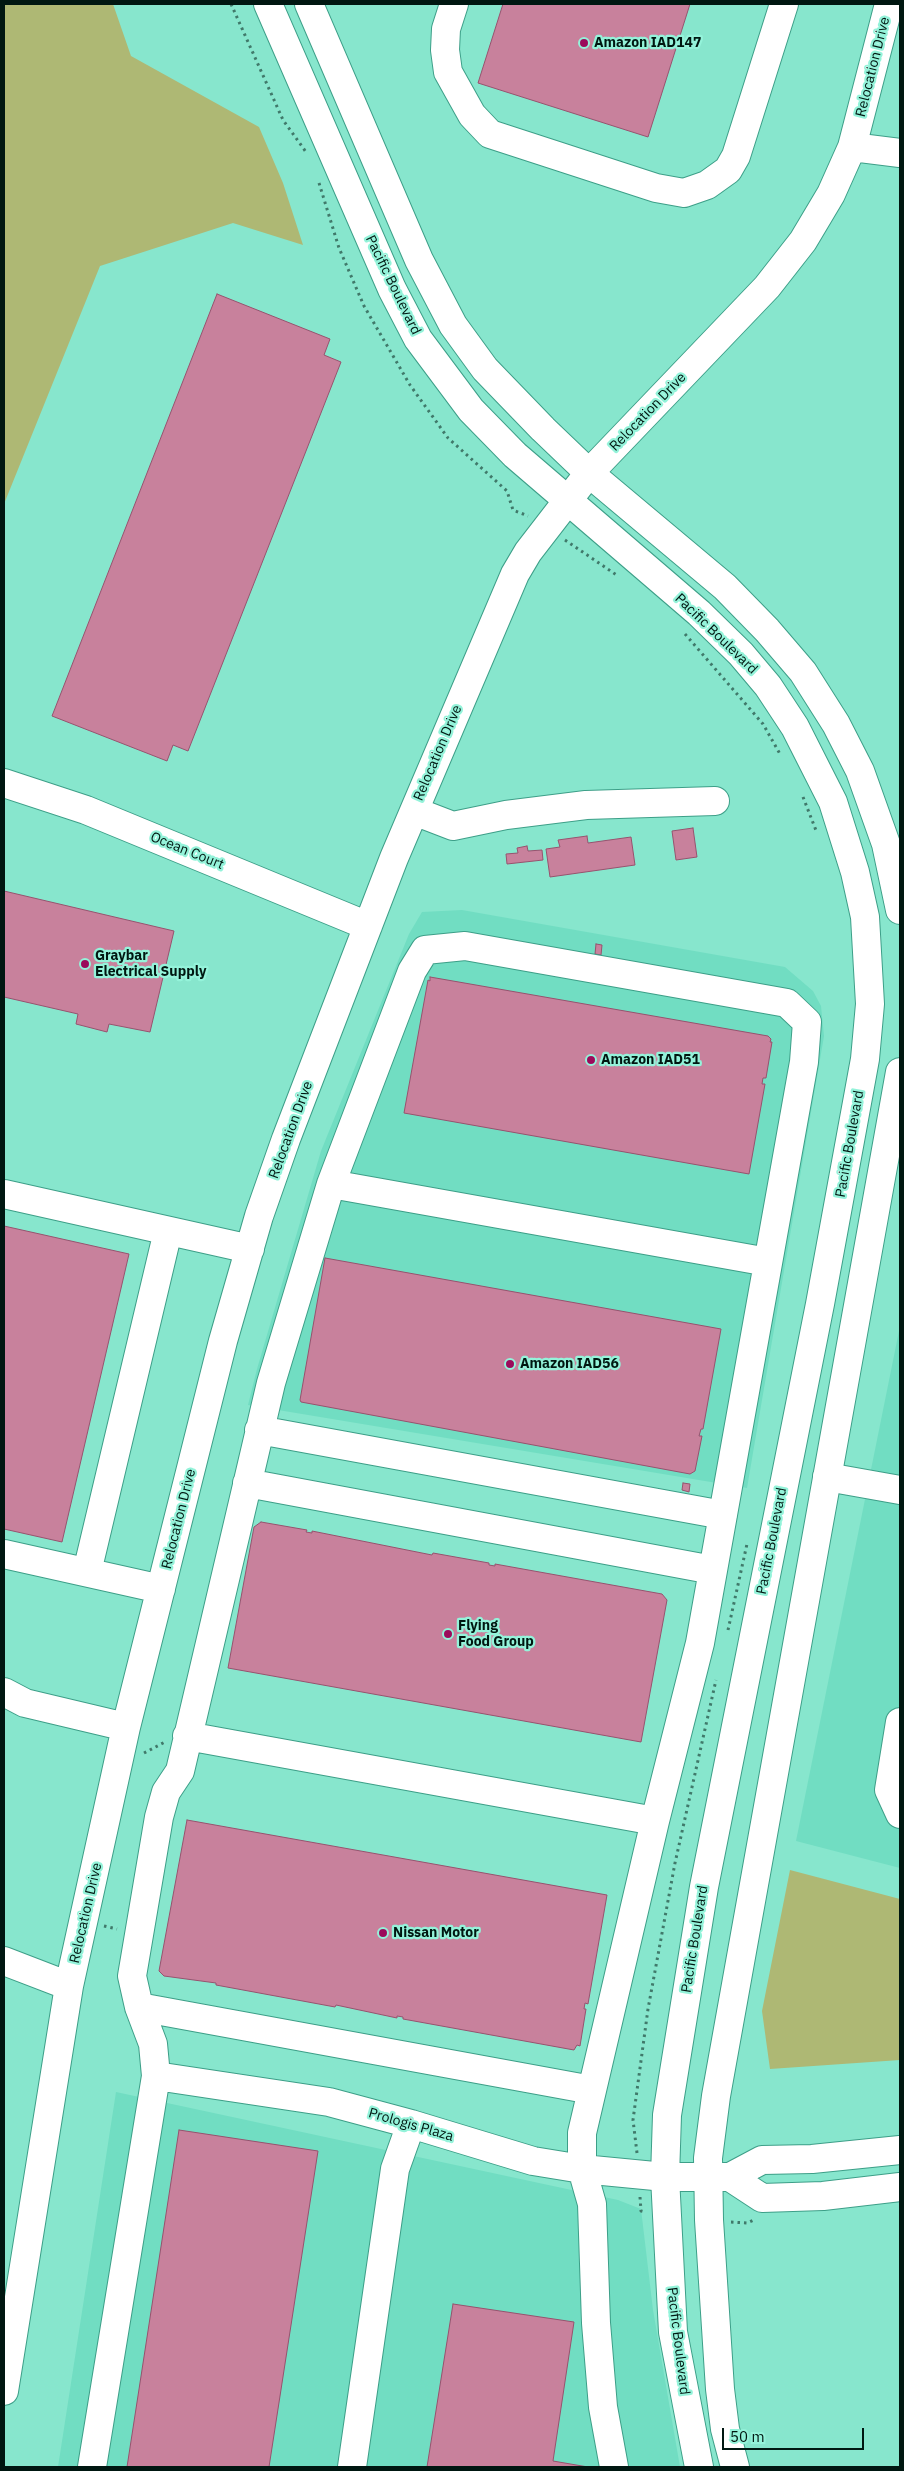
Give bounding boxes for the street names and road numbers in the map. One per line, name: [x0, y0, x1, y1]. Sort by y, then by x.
street label: Relocation Drive: [852, 15, 894, 119]
street label: Pacific Boulevard: [362, 233, 424, 337]
street label: Relocation Drive: [606, 369, 690, 455]
street label: Pacific Boulevard: [671, 590, 761, 678]
street label: Relocation Drive: [410, 702, 466, 804]
street label: Ocean Court: [148, 829, 226, 873]
street label: Relocation Drive: [266, 1079, 316, 1181]
street label: Pacific Boulevard: [832, 1089, 868, 1199]
street label: Relocation Drive: [158, 1467, 200, 1571]
street label: Pacific Boulevard: [753, 1486, 791, 1596]
street label: Relocation Drive: [66, 1861, 106, 1965]
street label: Pacific Boulevard: [678, 1884, 712, 1994]
street label: Prologis Plaza: [367, 2105, 455, 2145]
street label: Pacific Boulevard: [663, 2286, 693, 2396]

